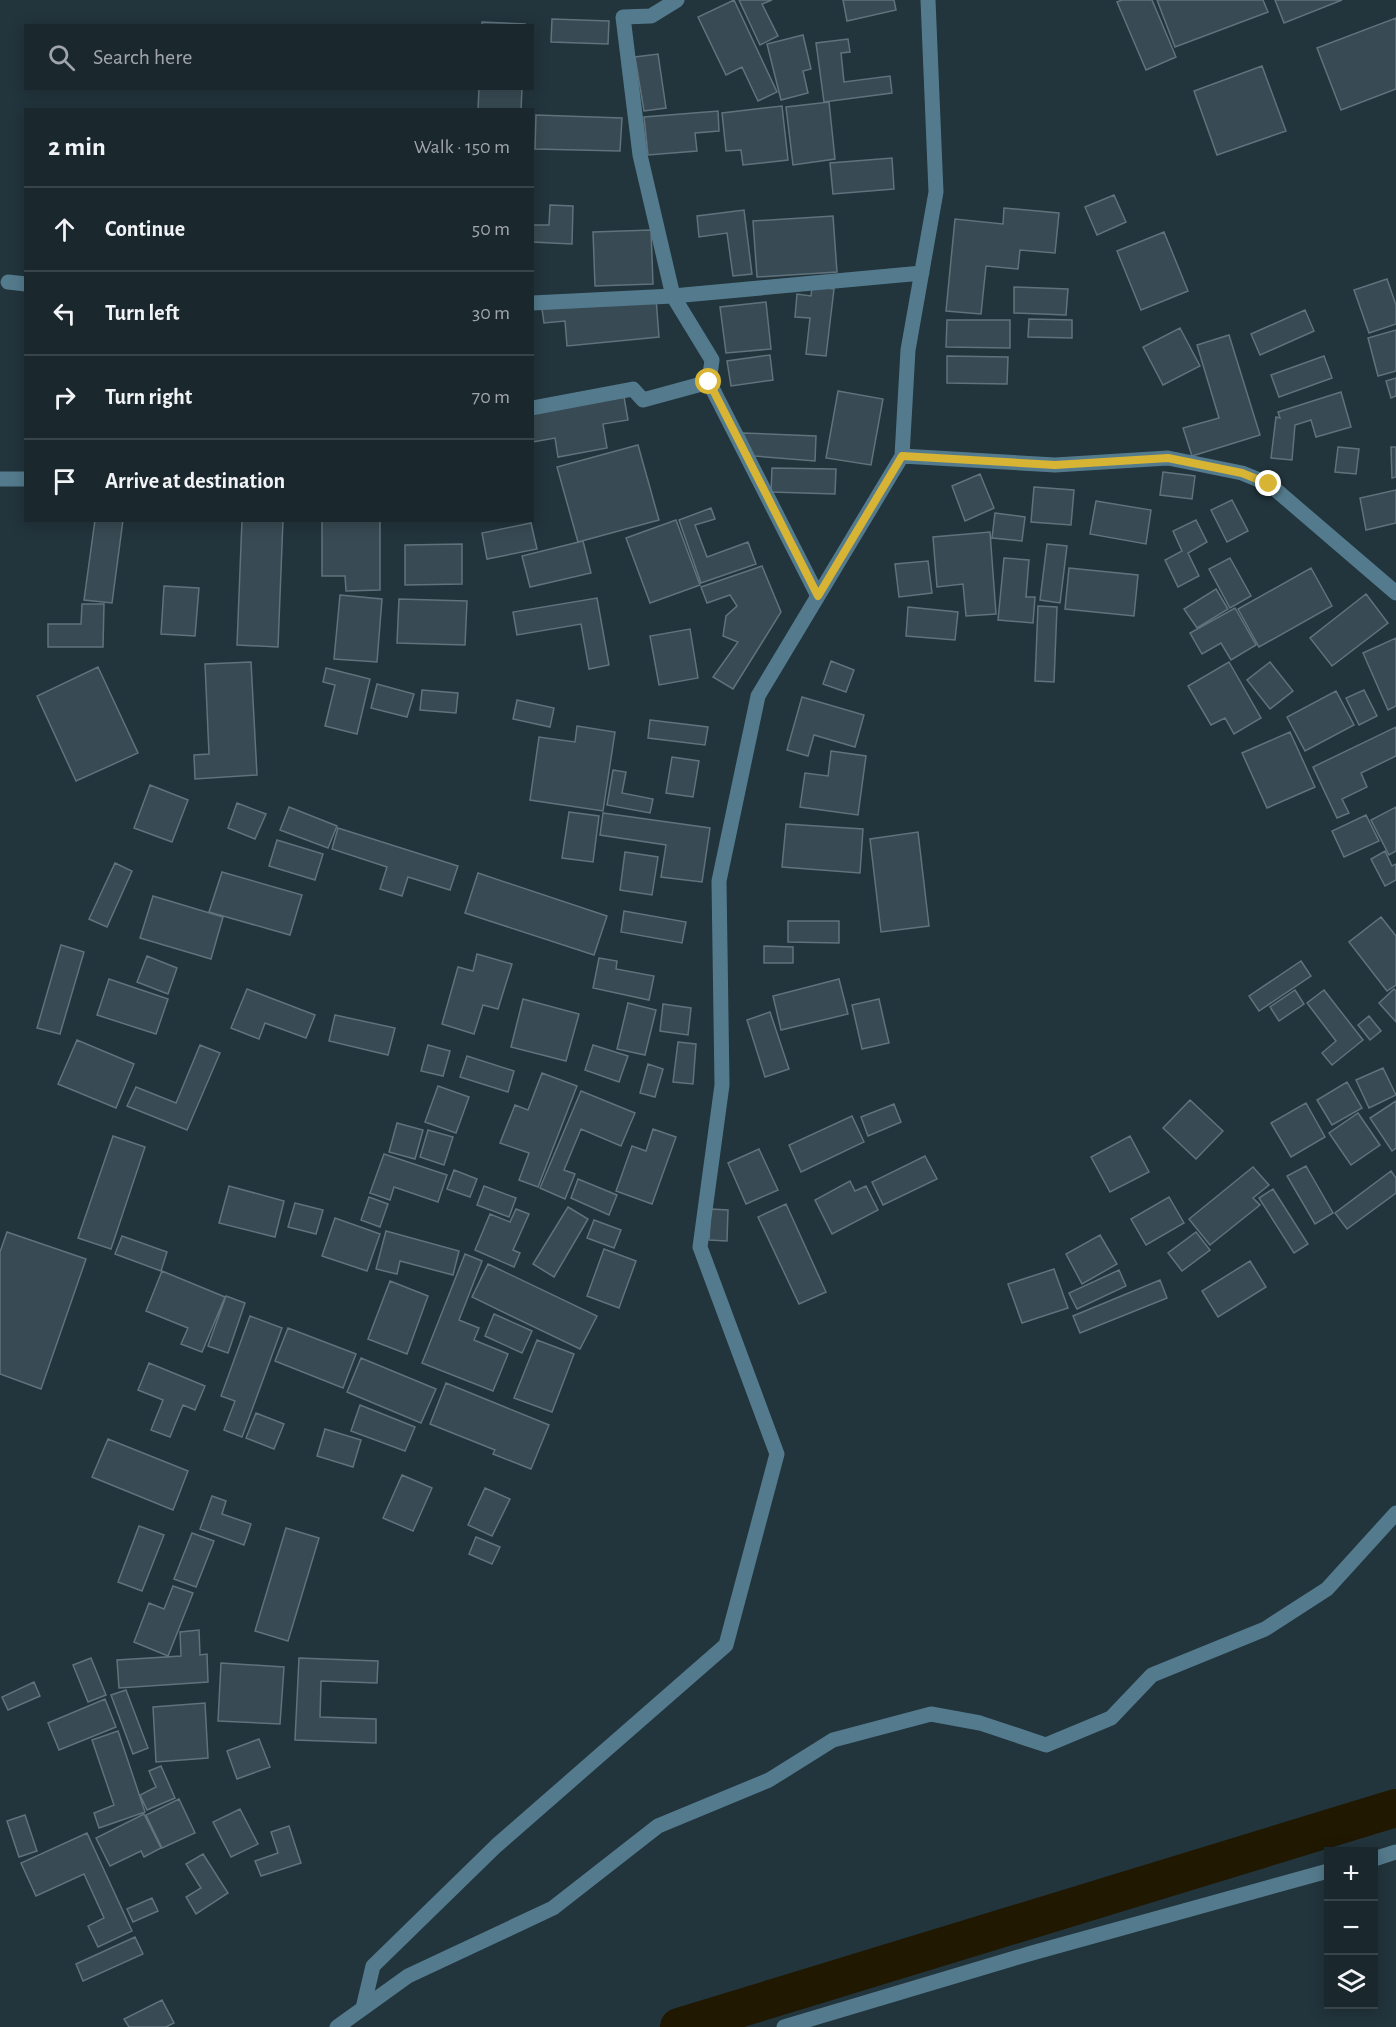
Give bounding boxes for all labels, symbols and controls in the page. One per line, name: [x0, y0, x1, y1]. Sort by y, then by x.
search box: [24, 24, 534, 90]
icon: search: [45, 41, 78, 74]
text: Search here: [93, 46, 192, 68]
text: 2 min: [48, 134, 106, 160]
text: Walk · 150 m: [414, 137, 510, 157]
icon: ahead: [48, 213, 81, 246]
text: Continue: [105, 218, 185, 240]
text: 50 m: [472, 219, 510, 239]
icon: left: [48, 297, 81, 330]
text: Turn left: [105, 302, 179, 324]
text: 30 m: [472, 303, 510, 323]
route start: [695, 368, 721, 394]
icon: right: [48, 381, 81, 414]
text: Turn right: [105, 386, 192, 408]
text: 70 m: [472, 387, 510, 407]
icon: arrive: [48, 465, 81, 498]
text: Arrive at destination: [105, 470, 285, 492]
route end: [1255, 470, 1281, 496]
map controls: [1324, 1847, 1378, 2009]
button: +: [1324, 1847, 1378, 1901]
button: −: [1324, 1901, 1378, 1955]
button: layers: [1324, 1955, 1378, 2009]

